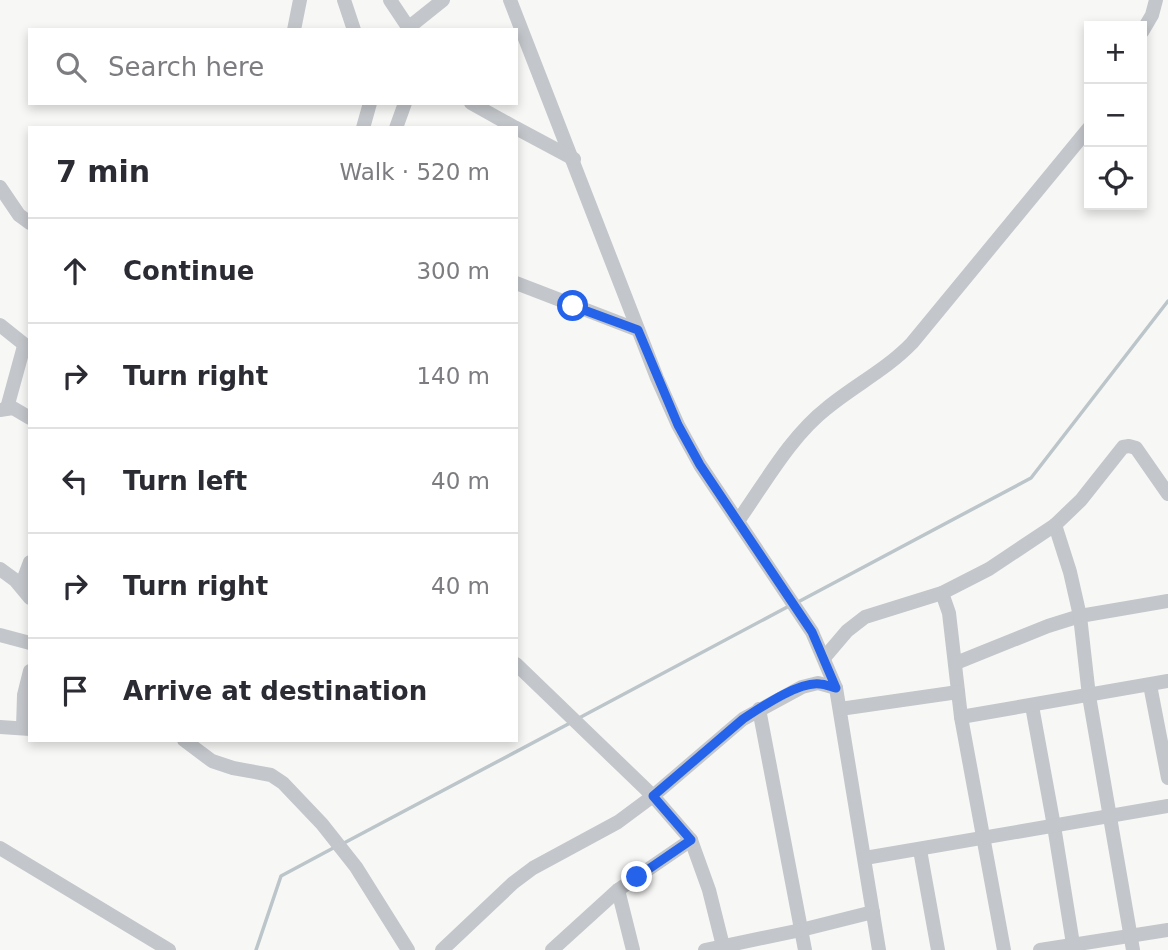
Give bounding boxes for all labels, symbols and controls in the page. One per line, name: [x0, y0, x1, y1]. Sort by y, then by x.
map controls: [1084, 21, 1147, 210]
button: +: [1084, 21, 1147, 84]
search box: [28, 28, 518, 105]
icon: search: [52, 48, 90, 86]
text: Search here: [108, 52, 264, 82]
button: −: [1084, 84, 1147, 147]
button: locate: [1084, 147, 1147, 210]
text: 7 min: [56, 154, 150, 189]
text: Walk · 520 m: [339, 159, 490, 185]
icon: ahead: [56, 252, 94, 290]
text: Continue: [123, 256, 254, 286]
text: 300 m: [416, 258, 490, 284]
route start: [557, 290, 588, 321]
icon: right: [56, 357, 94, 395]
text: Turn right: [123, 361, 268, 391]
text: 140 m: [416, 363, 490, 389]
icon: left: [56, 462, 94, 500]
text: Turn left: [123, 466, 247, 496]
text: 40 m: [431, 468, 490, 494]
icon: right: [56, 567, 94, 605]
text: Turn right: [123, 571, 268, 601]
text: 40 m: [431, 573, 490, 599]
icon: arrive: [56, 672, 94, 710]
text: Arrive at destination: [123, 676, 427, 706]
route end: [621, 861, 652, 892]

